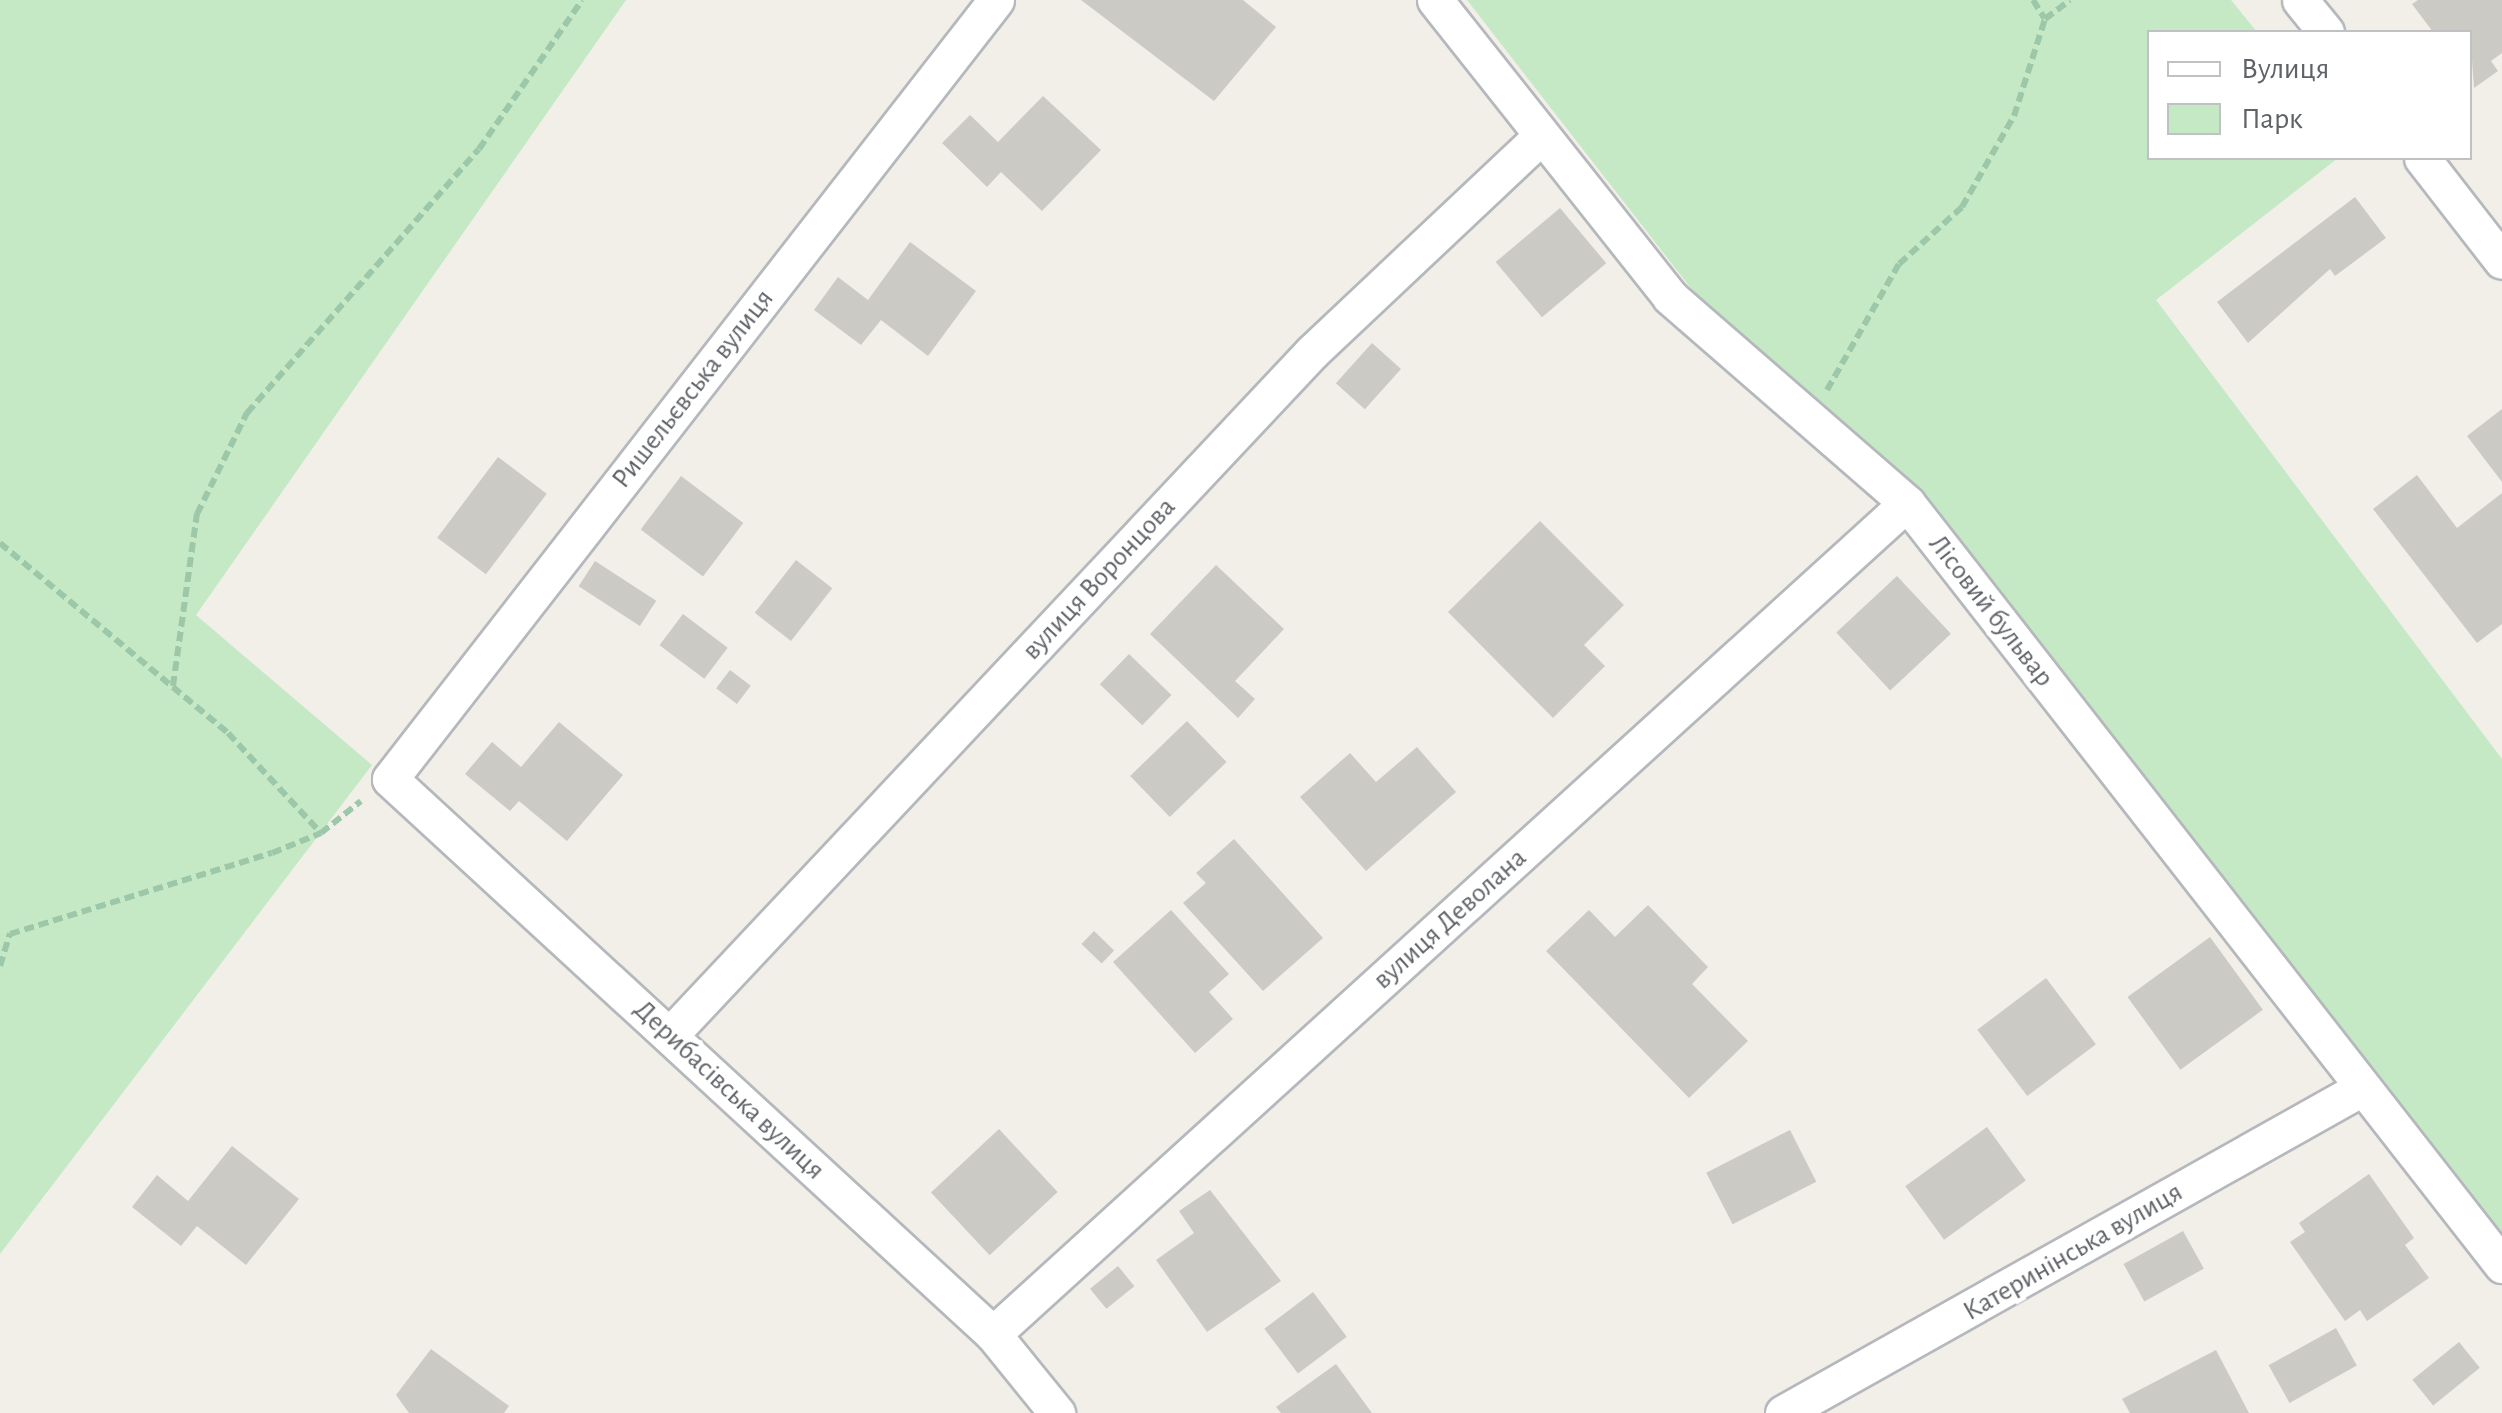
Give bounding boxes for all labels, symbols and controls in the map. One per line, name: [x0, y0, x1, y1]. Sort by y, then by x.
legend: [2147, 30, 2472, 160]
text: Вулиця: [2241, 54, 2329, 84]
text: Парк: [2241, 104, 2303, 134]
street label: Ришельєвська вулиця: [605, 283, 781, 495]
street label: вулиця Воронцова: [1015, 491, 1183, 667]
street label: Лісовий бульвар: [1921, 528, 2061, 694]
street label: вулиця Деволана: [1366, 841, 1534, 997]
street label: Дерибасівська вулиця: [627, 993, 831, 1187]
street label: Катеринінська вулиця: [1957, 1176, 2189, 1328]

